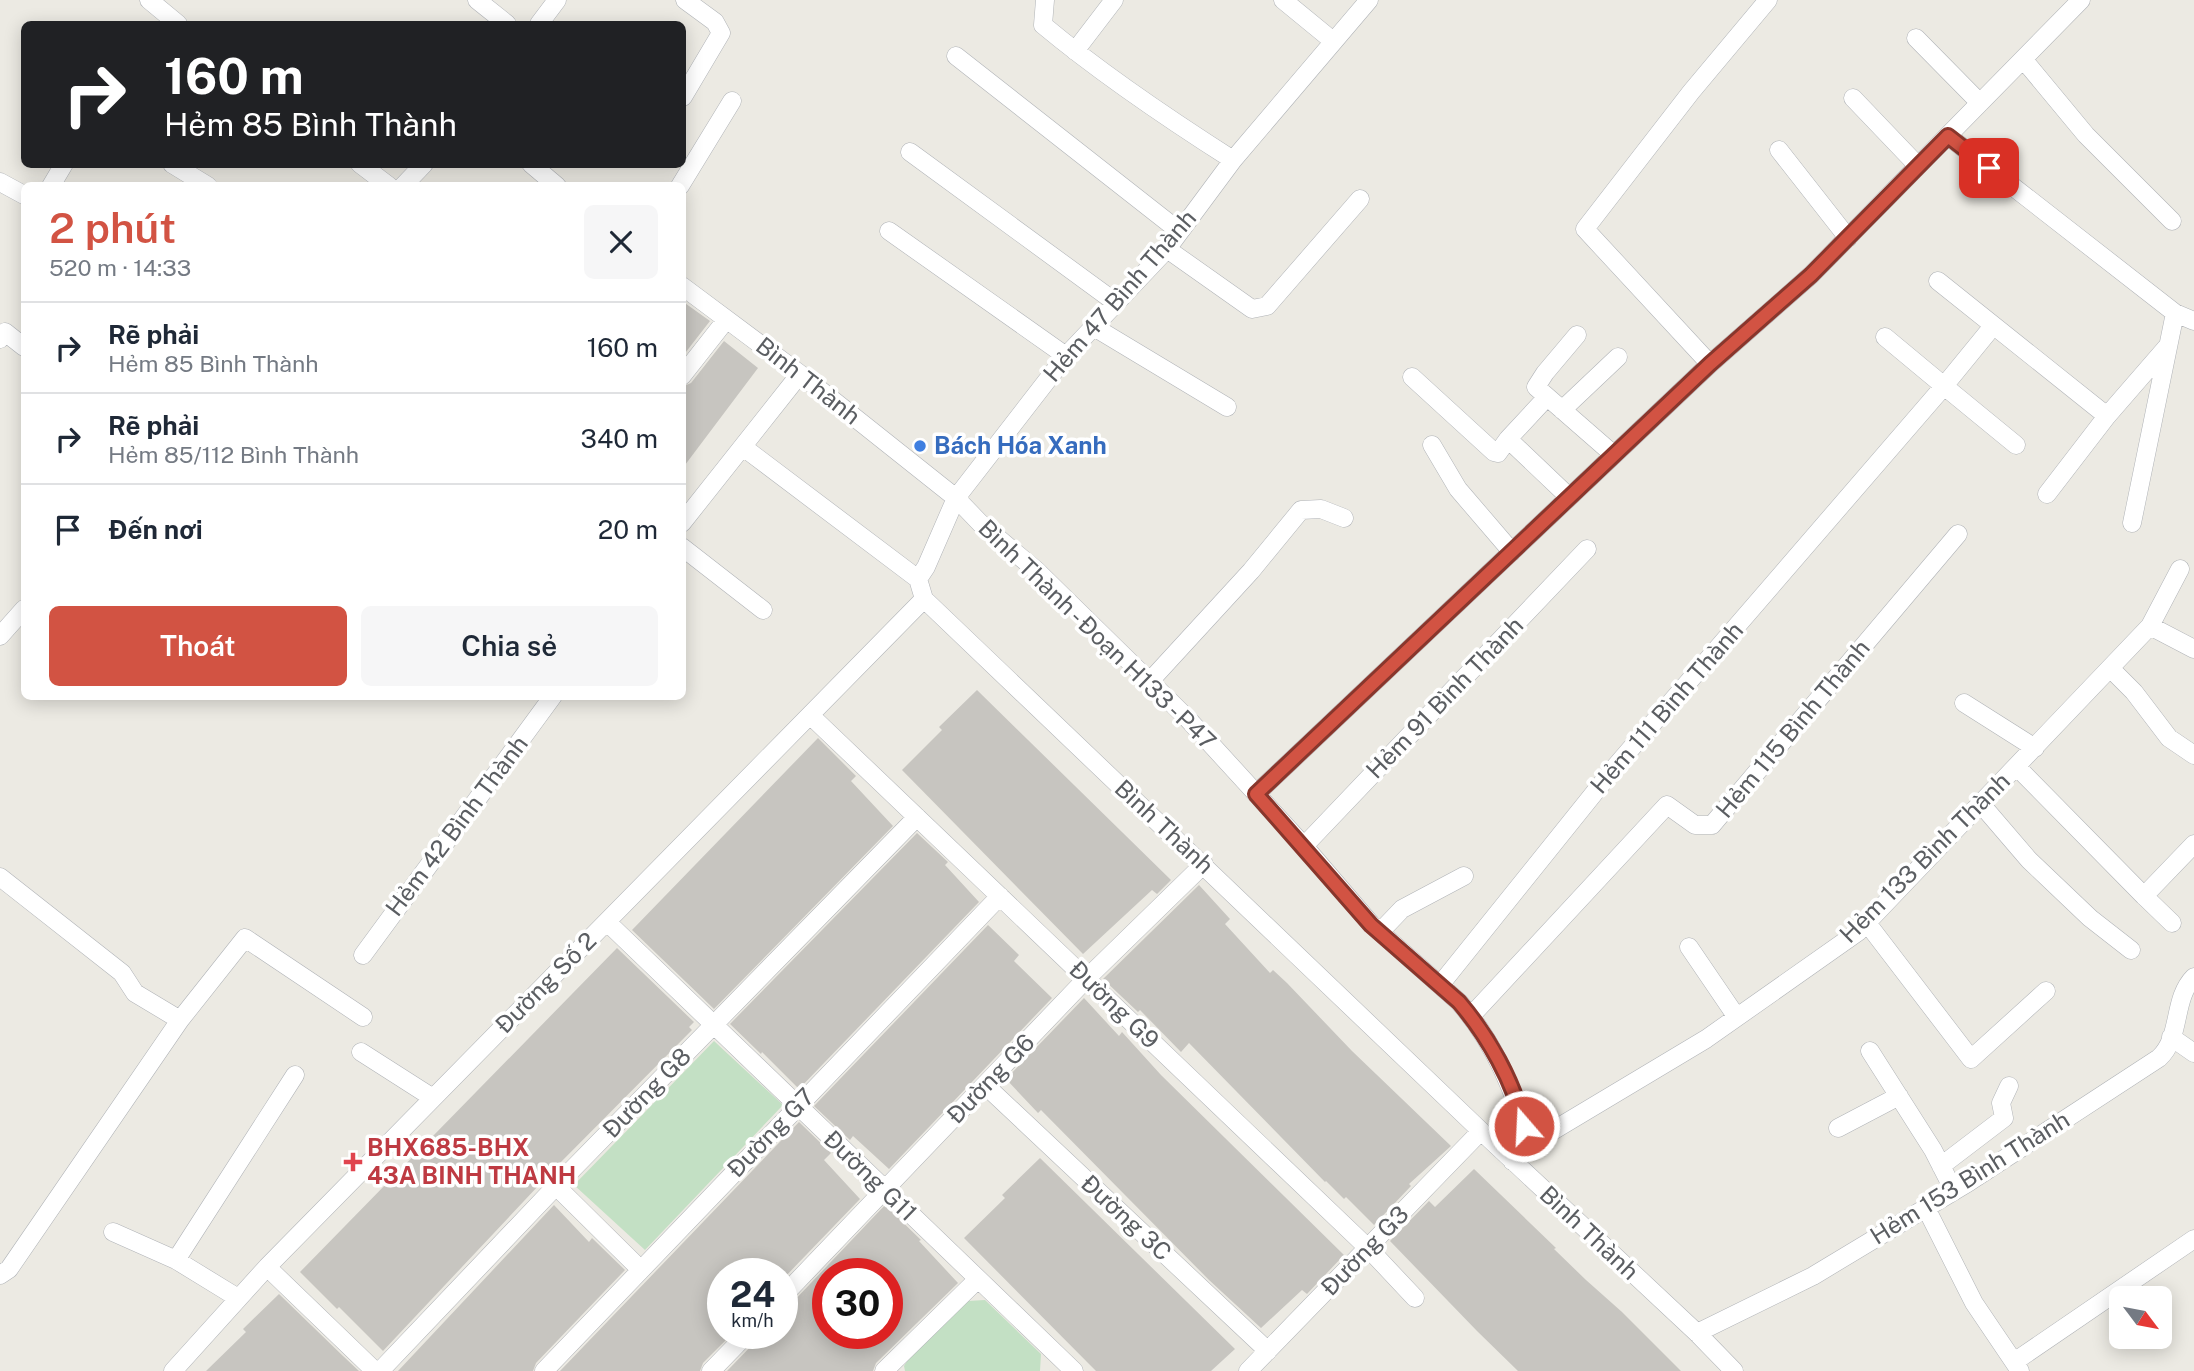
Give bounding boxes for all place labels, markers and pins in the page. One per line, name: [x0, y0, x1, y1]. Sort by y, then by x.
pin: [1959, 138, 2019, 198]
place label: Bách Hóa Xanh: [934, 431, 1107, 459]
marker: Bách Hóa Xanh: [912, 438, 928, 454]
place label: BHX685-BHX 43A BINH THANH: [367, 1133, 576, 1189]
marker: BHX685-BHX 43A BINH THANH: [345, 1154, 361, 1170]

